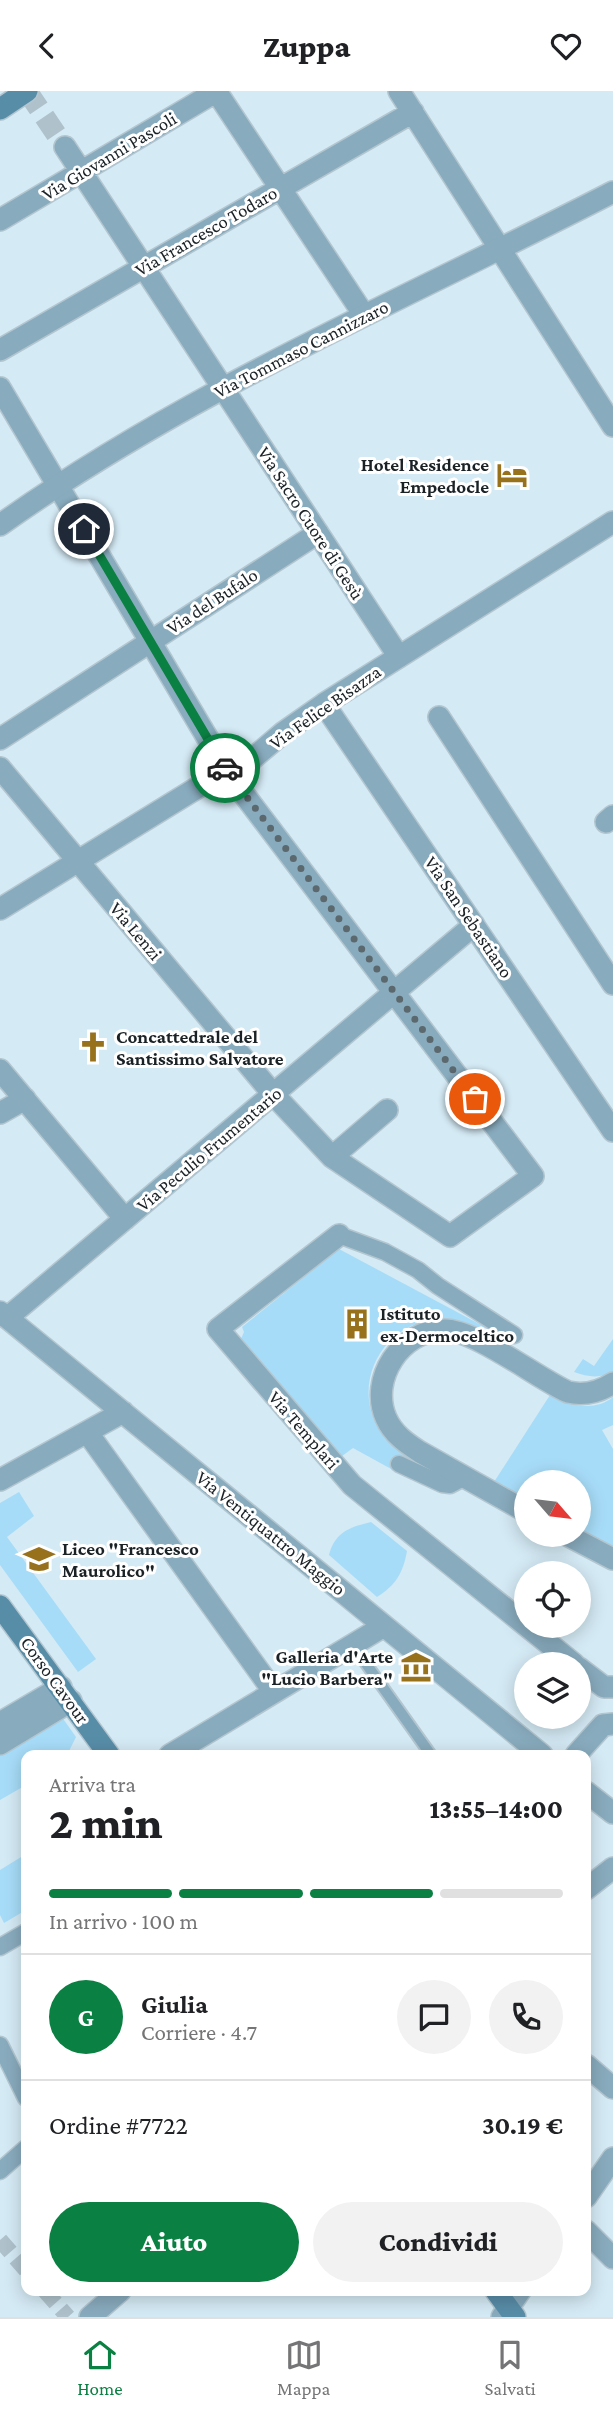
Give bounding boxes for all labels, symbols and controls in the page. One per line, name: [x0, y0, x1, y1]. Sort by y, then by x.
icon: back: [28, 27, 66, 65]
icon: heart: [547, 27, 585, 65]
text: Zuppa: [263, 28, 350, 64]
street label: Via Giovanni Pascoli: [38, 108, 180, 204]
street label: Via Francesco Todaro: [131, 182, 281, 280]
street label: Via Tommaso Cannizzaro: [210, 296, 392, 402]
street label: Via Sacro Cuore di Gesù: [254, 443, 368, 603]
place label: Hotel Residence Empedocle: [361, 454, 489, 497]
hotel icon: Hotel Residence Empedocle: [495, 458, 529, 492]
pin: [54, 499, 114, 559]
icon: home: [65, 510, 103, 548]
street label: Via del Bufalo: [163, 564, 261, 638]
street label: Via Felice Bisazza: [265, 661, 385, 753]
courier: [190, 733, 260, 803]
icon: car: [206, 749, 244, 787]
street label: Via San Sebastiano: [421, 852, 517, 982]
street label: Via Lenzi: [106, 898, 166, 964]
place label: Concattedrale del Santissimo Salvatore: [116, 1026, 284, 1069]
church icon: Concattedrale del Santissimo Salvatore: [76, 1030, 110, 1064]
pin: [445, 1069, 505, 1129]
icon: bag: [456, 1080, 494, 1118]
street label: Via Peculio Frumentario: [132, 1082, 286, 1216]
place label: Istituto ex-Dermoceltico: [380, 1303, 514, 1346]
building icon: Istituto ex-Dermoceltico: [340, 1307, 374, 1341]
street label: Via Templari: [264, 1387, 344, 1473]
street label: Via Ventiquattro Maggio: [192, 1466, 350, 1600]
north arrow: [514, 1470, 592, 1547]
map controls: [514, 1470, 591, 1729]
place label: Liceo "Francesco Maurolico": [62, 1538, 199, 1581]
school or university icon: Liceo "Francesco Maurolico": [22, 1542, 56, 1576]
button: locate: [514, 1561, 591, 1638]
street label: Corso Cavour: [16, 1632, 94, 1728]
place label: Galleria d'Arte "Lucio Barbera": [261, 1646, 393, 1689]
museum icon: Galleria d'Arte "Lucio Barbera": [399, 1650, 433, 1684]
button: layers: [514, 1652, 591, 1729]
text: Arriva tra: [49, 1771, 136, 1797]
text: 13:55–14:00: [429, 1795, 563, 1824]
text: 2 min: [49, 1797, 163, 1848]
text: In arrivo · 100 m: [49, 1908, 198, 1934]
button: chat: [397, 1980, 471, 2054]
button: phone: [489, 1980, 563, 2054]
text: Giulia: [141, 1990, 208, 2019]
text: G: [78, 2003, 94, 2032]
text: Corriere · 4.7: [141, 2019, 257, 2045]
text: Ordine #7722: [49, 2111, 188, 2140]
text: 30.19 €: [482, 2111, 563, 2140]
button: Aiuto: [49, 2202, 299, 2282]
button: Condividi: [313, 2202, 563, 2282]
tab: Home: [77, 2336, 123, 2399]
tab: Mappa: [277, 2336, 330, 2399]
tab: Salvati: [484, 2336, 536, 2399]

